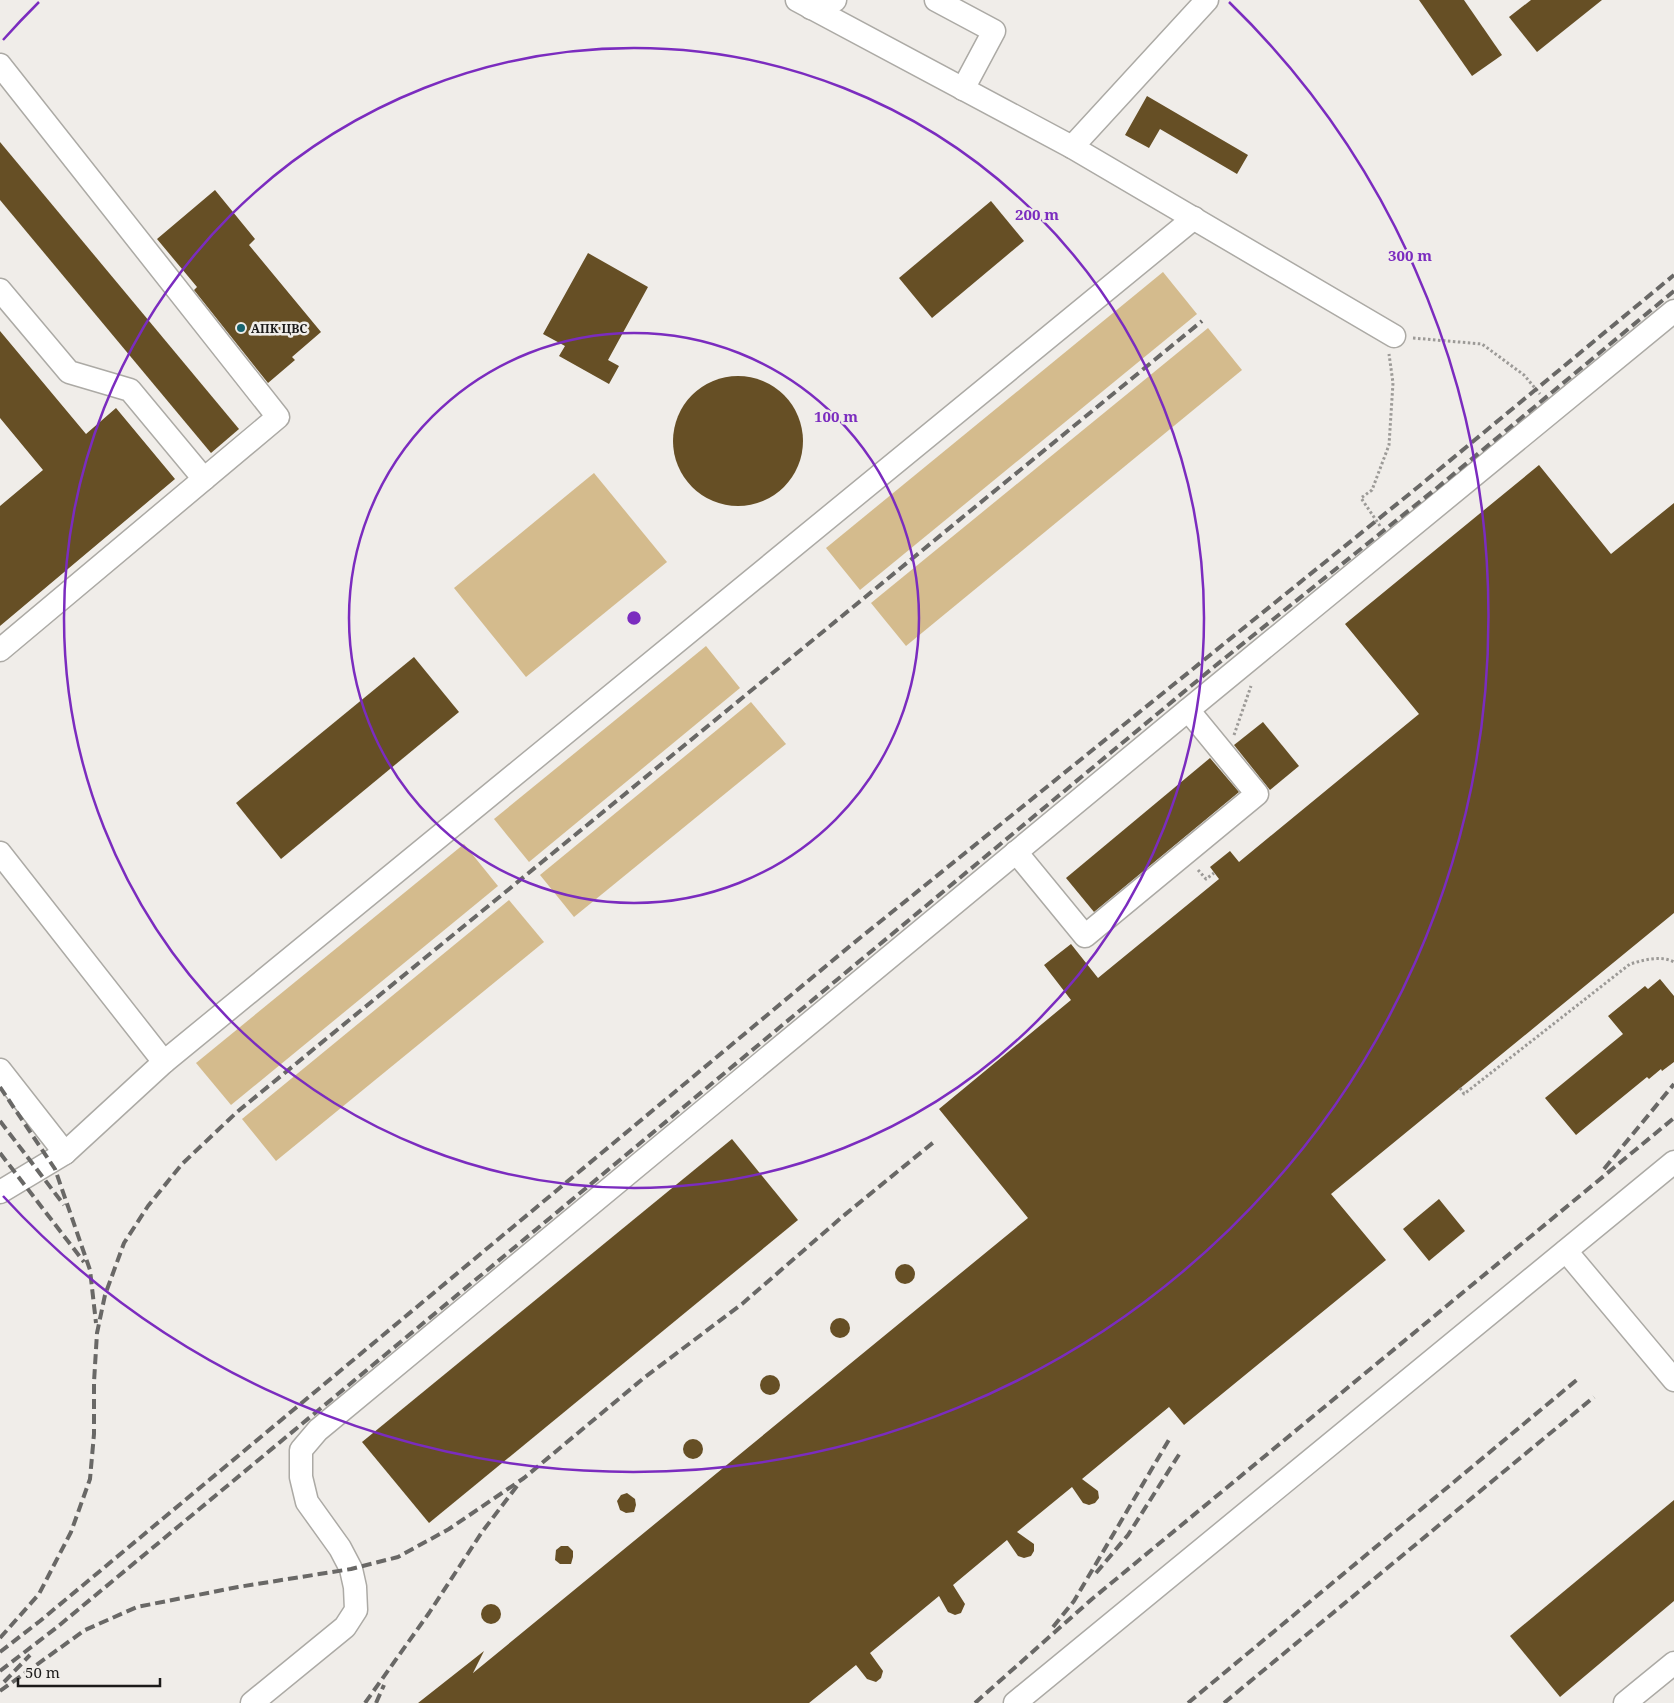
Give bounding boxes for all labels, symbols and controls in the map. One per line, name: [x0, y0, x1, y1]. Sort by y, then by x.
text: 200 m: [1015, 204, 1059, 224]
text: 300 m: [1388, 245, 1432, 265]
place label: АПК ЦВС: [251, 320, 308, 337]
marker: АПК ЦВС: [235, 322, 247, 334]
text: 100 m: [814, 406, 858, 426]
centre of rings: [625, 609, 643, 627]
scale bar: [18, 1656, 160, 1688]
text: 50 m: [25, 1662, 60, 1682]

